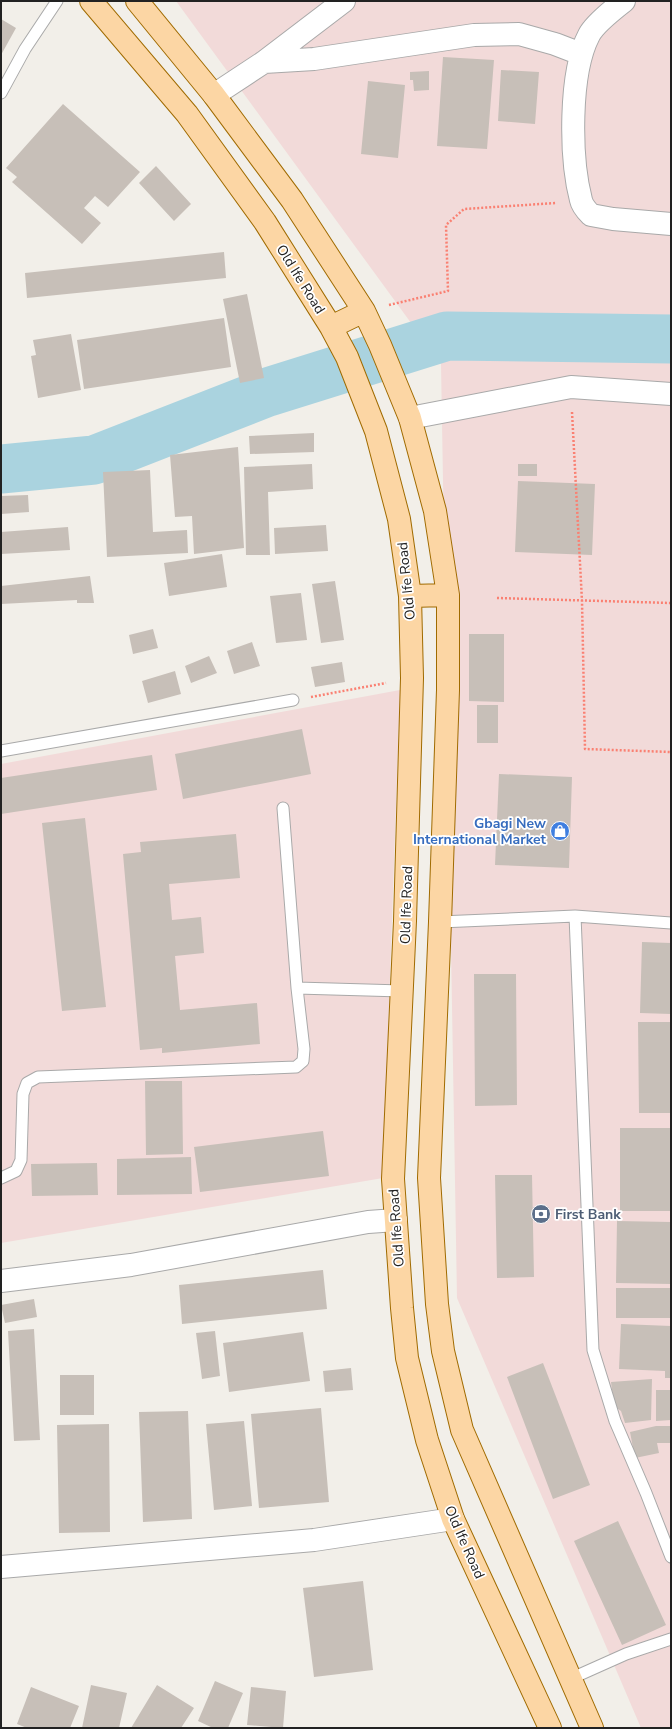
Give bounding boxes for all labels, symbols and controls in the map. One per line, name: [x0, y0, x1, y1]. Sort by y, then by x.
street label: Old Ife Road: [272, 241, 329, 317]
street label: Old Ife Road: [393, 541, 420, 621]
place label: Gbagi New International Market: [413, 814, 547, 849]
shop icon: Gbagi New International Market: [549, 820, 571, 842]
street label: Old Ife Road: [396, 866, 417, 944]
street label: Old Ife Road: [384, 1188, 409, 1268]
bank icon: First Bank: [530, 1203, 552, 1225]
place label: First Bank: [555, 1205, 621, 1224]
street label: Old Ife Road: [440, 1503, 489, 1582]

